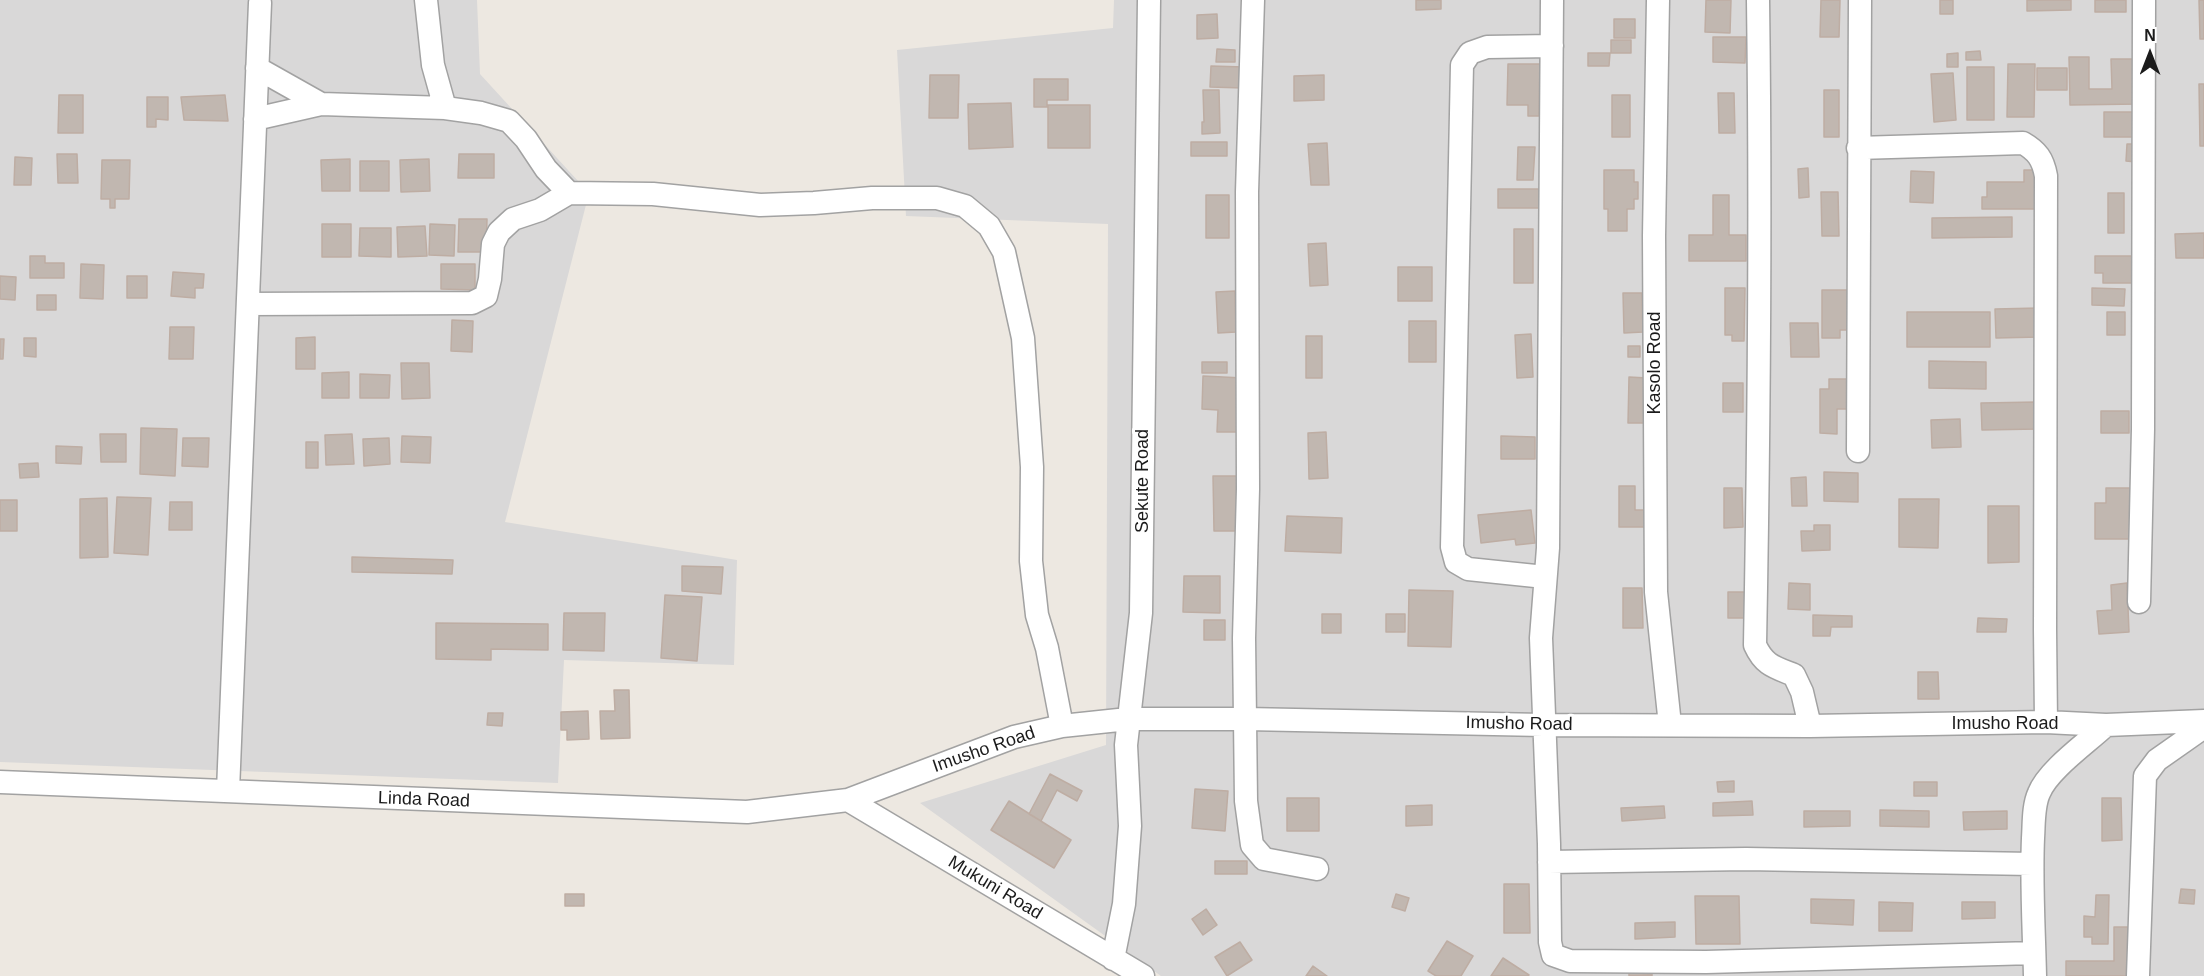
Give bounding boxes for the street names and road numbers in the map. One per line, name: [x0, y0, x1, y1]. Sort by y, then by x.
street label: Kasolo Road: [1644, 311, 1666, 415]
street label: Sekute Road: [1132, 429, 1154, 533]
street label: Imusho Road: [1465, 712, 1573, 736]
street label: Imusho Road: [1951, 713, 2059, 735]
street label: Imusho Road: [930, 722, 1038, 778]
street label: Linda Road: [378, 788, 470, 812]
street label: Mukuni Road: [944, 851, 1046, 925]

